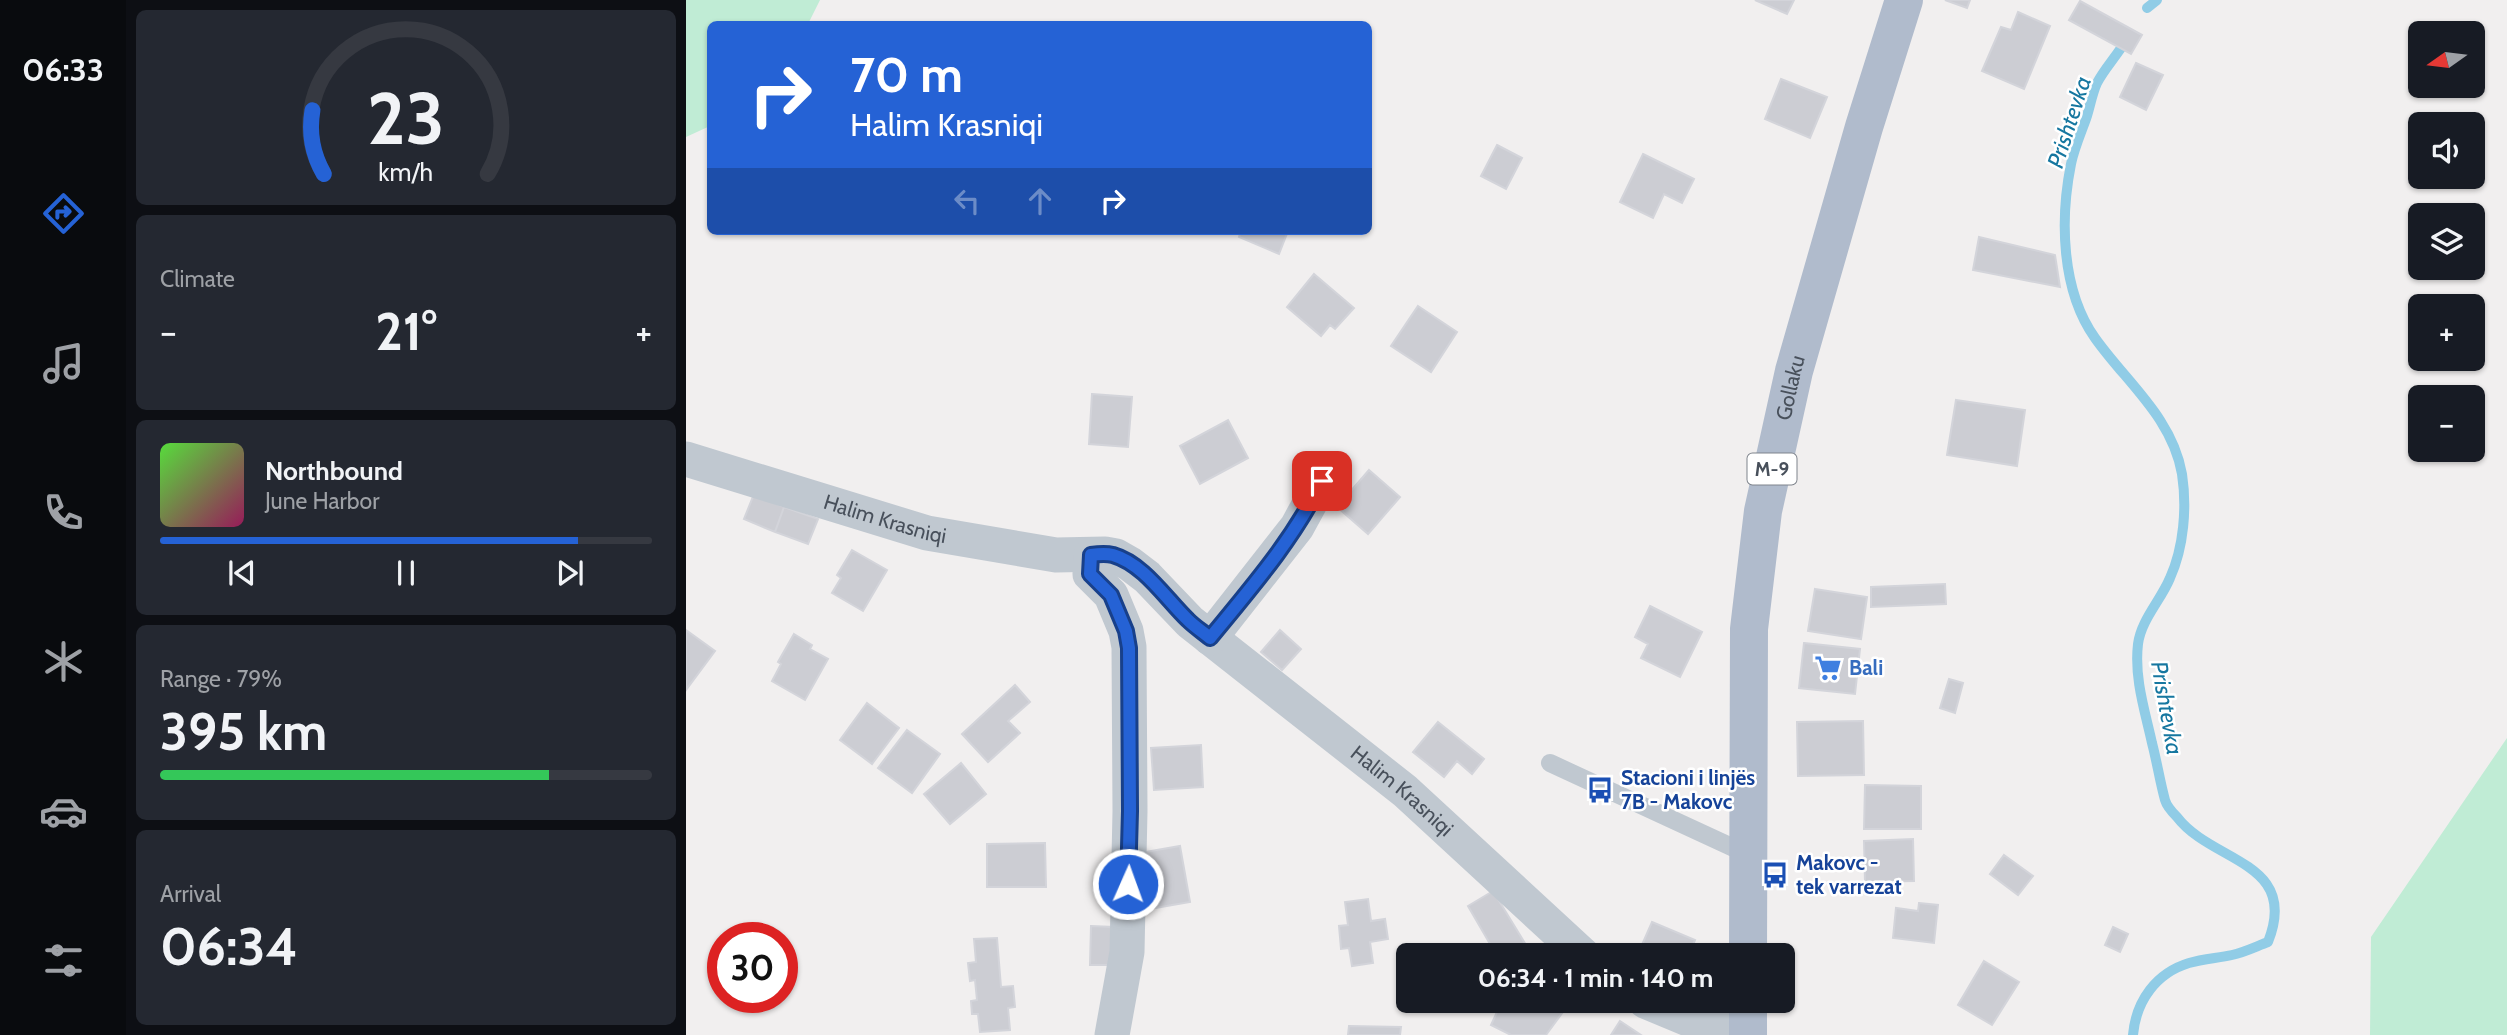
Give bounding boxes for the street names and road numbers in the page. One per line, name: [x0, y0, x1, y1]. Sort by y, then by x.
street label: Gollaku: [1770, 352, 1810, 423]
road number: M-9: [1748, 454, 1796, 484]
street label: Halim Krasniqi: [821, 489, 948, 548]
street label: Halim Krasniqi: [1346, 740, 1459, 841]

